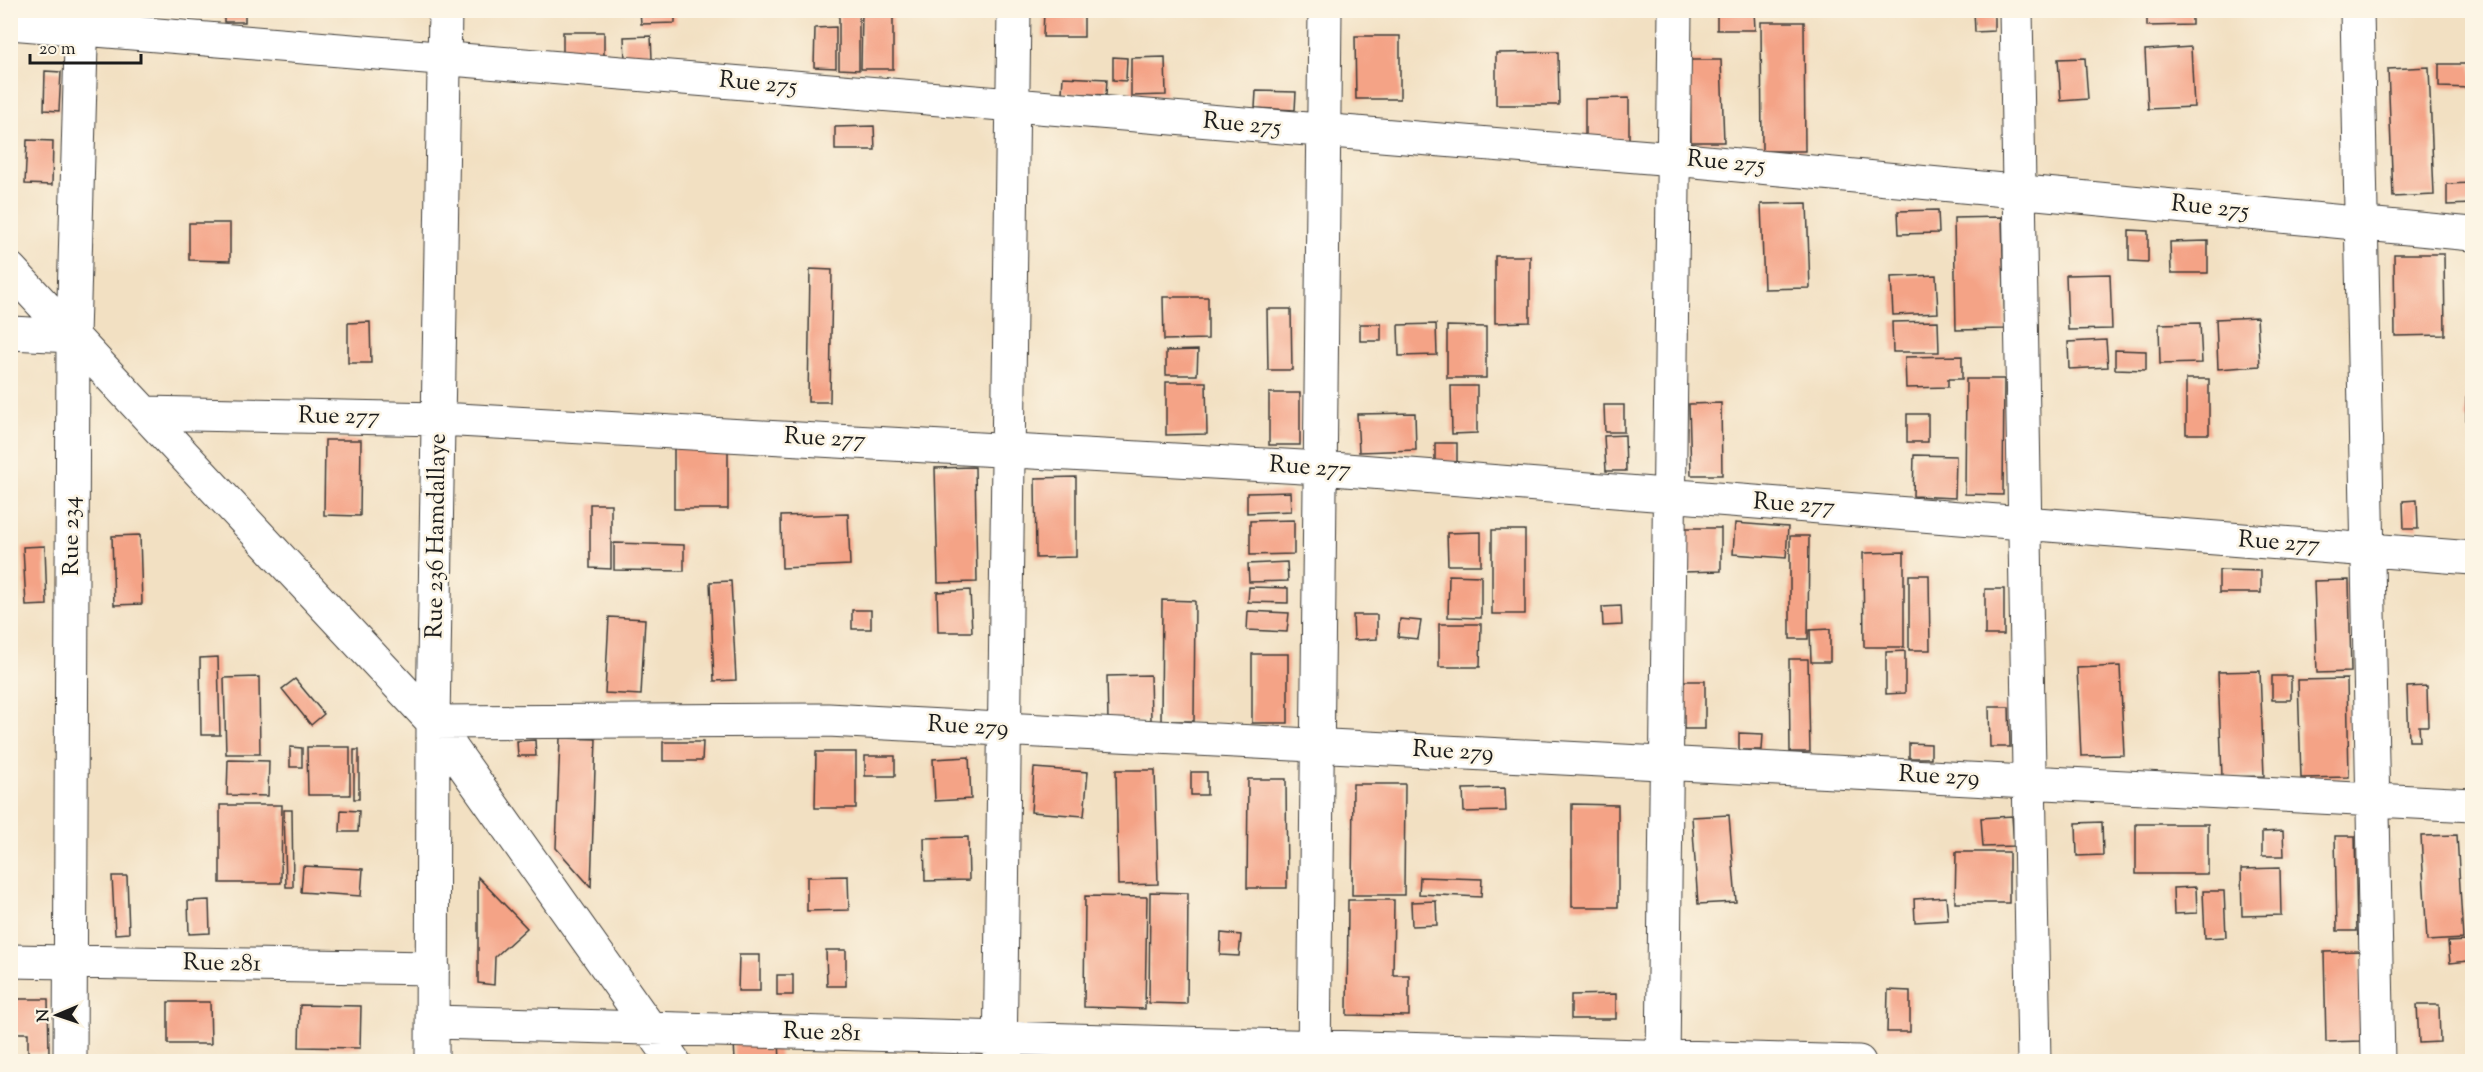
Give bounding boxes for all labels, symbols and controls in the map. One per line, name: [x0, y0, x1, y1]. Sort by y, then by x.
scale bar: [30, 27, 141, 65]
text: 20 m: [39, 37, 76, 63]
street label: Rue 275: [718, 64, 798, 104]
street label: Rue 275: [1202, 105, 1282, 145]
street label: Rue 275: [1686, 143, 1766, 183]
street label: Rue 275: [2169, 187, 2251, 229]
street label: Rue 277: [298, 399, 380, 435]
street label: Rue 277: [783, 420, 867, 458]
street label: Rue 236 Hamdallaye: [418, 433, 456, 639]
street label: Rue 277: [1268, 448, 1352, 488]
street label: Rue 277: [1752, 485, 1836, 525]
street label: Rue 234: [55, 496, 89, 576]
street label: Rue 277: [2237, 523, 2321, 563]
street label: Rue 279: [927, 708, 1009, 746]
street label: Rue 279: [1412, 733, 1494, 771]
street label: Rue 279: [1898, 758, 1980, 796]
street label: Rue 281: [183, 946, 261, 982]
north arrow: [27, 985, 87, 1045]
text: N: [33, 1008, 56, 1022]
street label: Rue 281: [782, 1015, 862, 1051]

